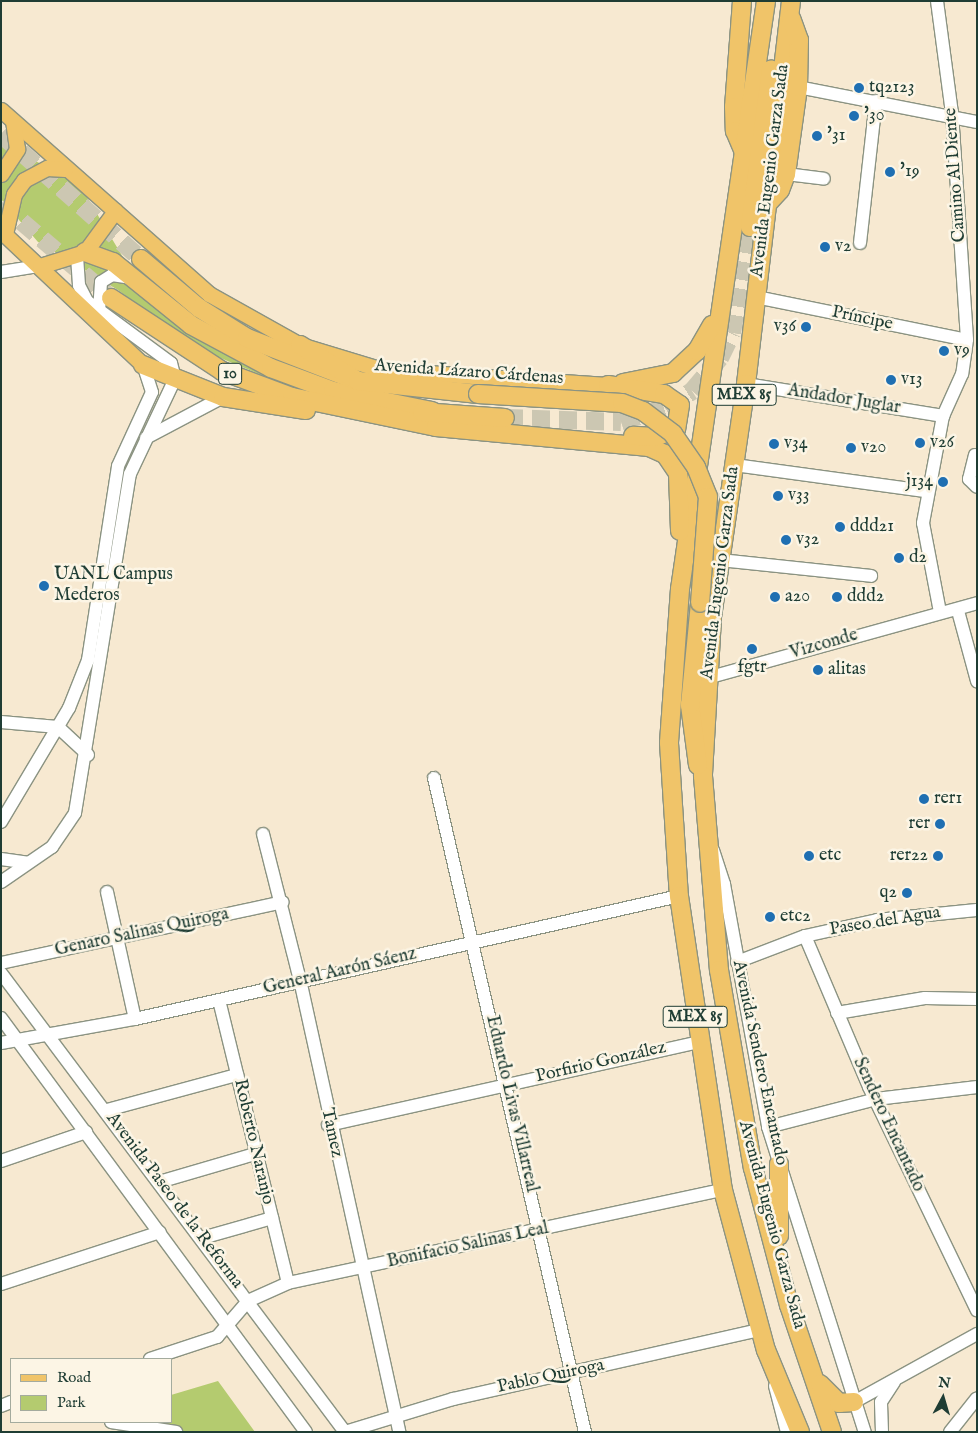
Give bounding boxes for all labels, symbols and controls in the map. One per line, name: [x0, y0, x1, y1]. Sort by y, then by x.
street label: Avenida Eugenio Garza Sada: [747, 63, 795, 279]
place label: tq2123: [869, 77, 914, 99]
marker: tq2123: [853, 82, 865, 94]
place label: '30: [864, 105, 884, 127]
street label: Camino Al Diente: [941, 107, 971, 243]
marker: '30: [848, 110, 860, 122]
place label: '31: [827, 125, 845, 147]
marker: '31: [811, 130, 823, 142]
place label: '19: [900, 161, 919, 183]
marker: '19: [884, 166, 896, 178]
place label: v2: [835, 236, 851, 258]
marker: v2: [819, 241, 831, 253]
street label: Príncipe: [829, 302, 895, 336]
place label: v36: [774, 316, 796, 338]
marker: v36: [800, 321, 812, 333]
place label: v9: [954, 340, 970, 362]
marker: v9: [938, 345, 950, 357]
street label: Avenida Lázaro Cárdenas: [374, 356, 564, 390]
road number: 10: [218, 360, 242, 388]
place label: v13: [901, 369, 922, 391]
marker: v13: [885, 374, 897, 386]
street label: Andador Juglar: [786, 380, 902, 420]
road number: MEX 85: [712, 382, 776, 408]
place label: v26: [930, 432, 954, 454]
place label: v34: [784, 433, 808, 455]
place label: v20: [861, 437, 886, 459]
marker: v26: [914, 437, 926, 449]
marker: v34: [768, 438, 780, 450]
marker: v20: [845, 442, 857, 454]
street label: Avenida Eugenio Garza Sada: [697, 465, 745, 681]
place label: j134: [906, 471, 933, 493]
marker: j134: [937, 476, 949, 488]
place label: v33: [788, 485, 809, 507]
marker: v33: [772, 490, 784, 502]
place label: ddd21: [850, 516, 894, 538]
marker: ddd21: [834, 521, 846, 533]
place label: v32: [796, 529, 819, 551]
marker: v32: [780, 534, 792, 546]
place label: d2: [909, 547, 927, 569]
marker: d2: [893, 552, 905, 564]
place label: UANL Campus Mederos: [54, 565, 173, 608]
marker: UANL Campus Mederos: [38, 580, 50, 592]
place label: a20: [785, 586, 810, 608]
place label: ddd2: [847, 586, 884, 608]
marker: a20: [769, 591, 781, 603]
marker: ddd2: [831, 591, 843, 603]
street label: Vizconde: [788, 625, 860, 665]
marker: fgtr: [746, 643, 758, 655]
place label: fgtr: [737, 657, 767, 679]
place label: alitas: [828, 659, 866, 681]
marker: alitas: [812, 664, 824, 676]
place label: rer1: [934, 788, 962, 810]
marker: rer1: [918, 793, 930, 805]
place label: rer: [909, 813, 930, 835]
marker: rer: [934, 818, 946, 830]
place label: etc: [819, 845, 841, 867]
place label: rer22: [890, 845, 928, 867]
marker: etc: [803, 850, 815, 862]
marker: rer22: [932, 850, 944, 862]
place label: q2: [880, 882, 897, 904]
marker: q2: [901, 887, 913, 899]
street label: Paseo del Agua: [828, 903, 942, 941]
street label: Genaro Salinas Quiroga: [53, 904, 231, 962]
place label: etc2: [780, 906, 811, 928]
marker: etc2: [764, 911, 776, 923]
street label: General Aarón Sáenz: [261, 944, 419, 1000]
street label: Avenida Sendero Encantado: [727, 958, 791, 1168]
road number: MEX 85: [662, 1004, 728, 1030]
street label: Eduardo Livas Villarreal: [480, 1013, 542, 1195]
street label: Porfirio González: [534, 1038, 668, 1088]
street label: Sendero Encantado: [847, 1054, 929, 1196]
street label: Roberto Naranjo: [228, 1077, 278, 1207]
street label: Tamez: [315, 1106, 347, 1160]
street label: Avenida Paseo de la Reforma: [101, 1109, 247, 1293]
street label: Avenida Eugenio Garza Sada: [733, 1119, 809, 1331]
street label: Bonifacio Salinas Leal: [385, 1218, 551, 1274]
street label: Pablo Quiroga: [496, 1355, 606, 1399]
legend: [10, 1358, 172, 1423]
text: Road: [57, 1368, 91, 1387]
north arrow: [918, 1373, 968, 1423]
text: N: [938, 1373, 952, 1393]
text: Park: [57, 1393, 86, 1412]

